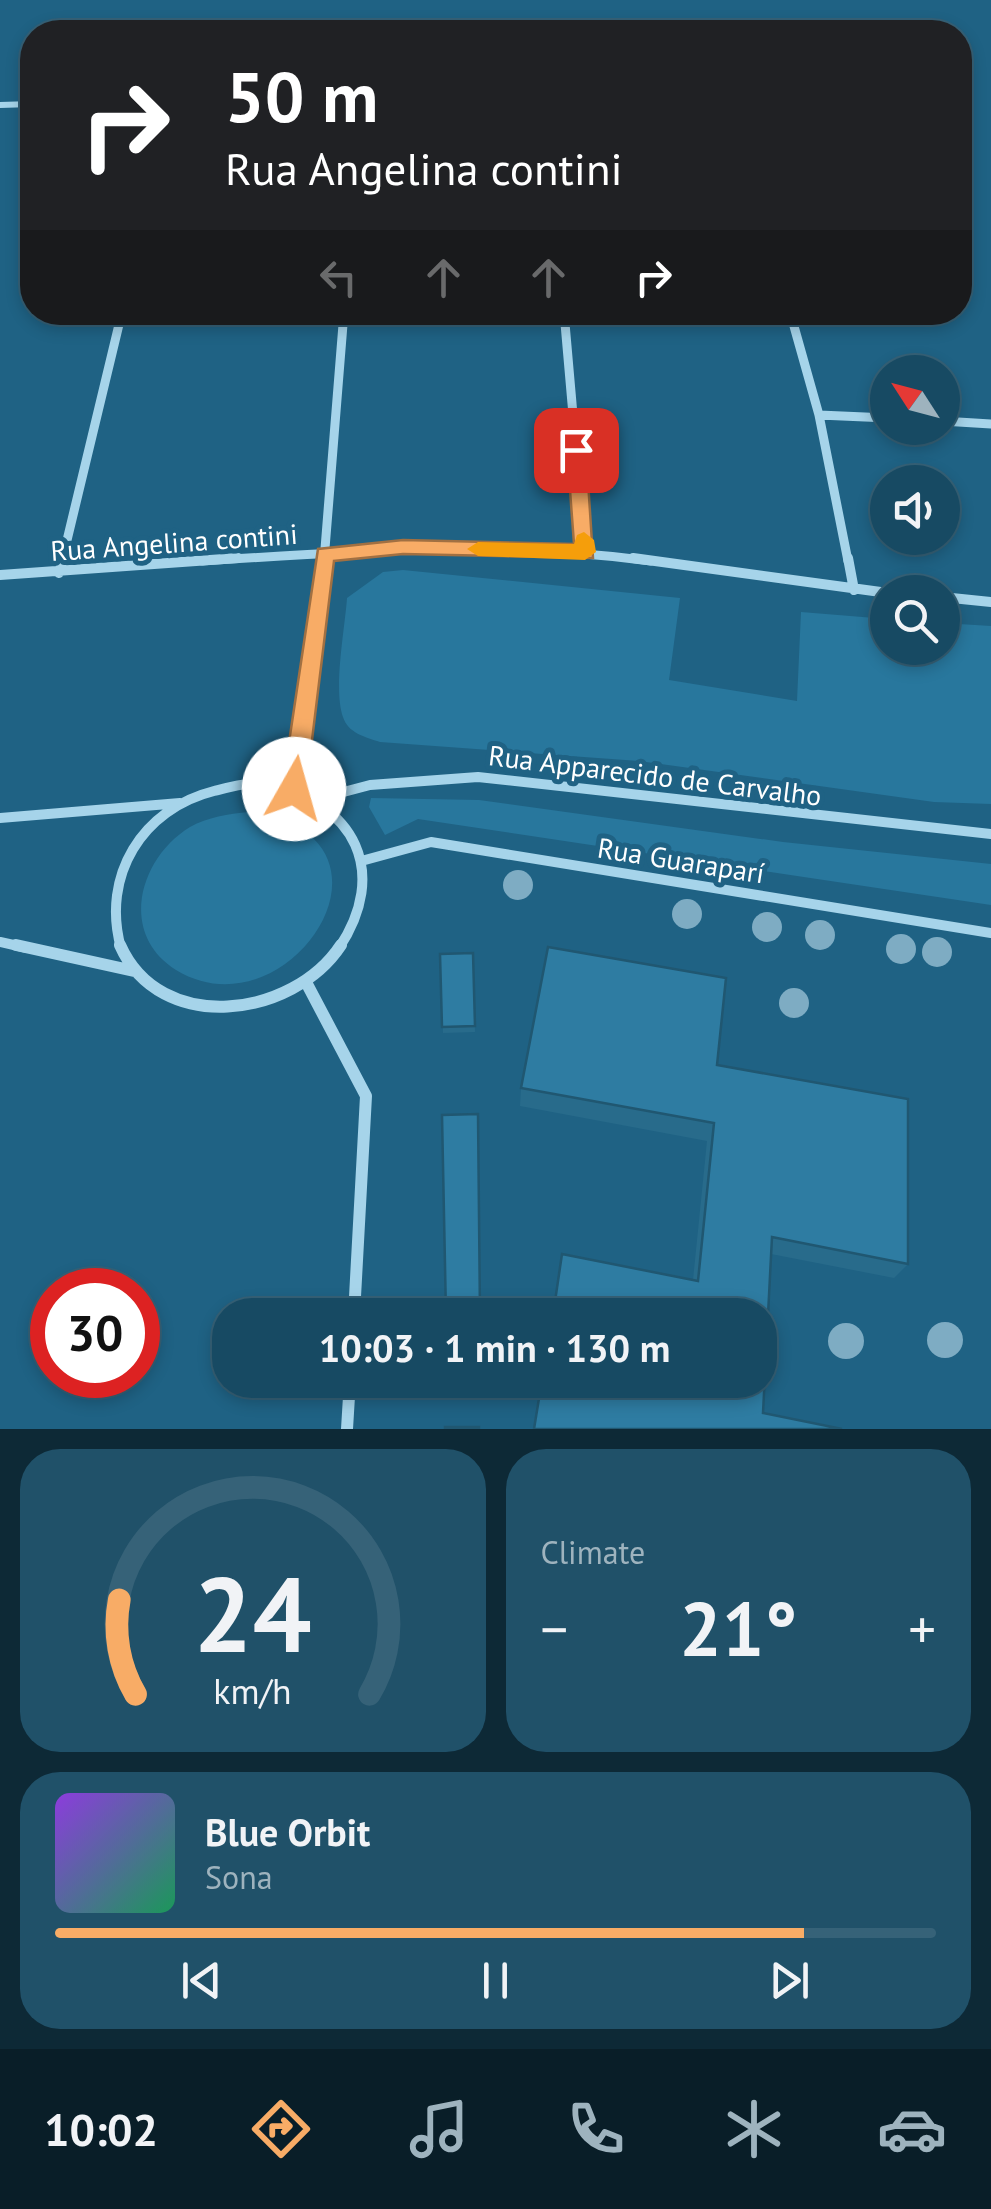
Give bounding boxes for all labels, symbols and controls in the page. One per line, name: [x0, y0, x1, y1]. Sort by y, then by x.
text: 50 m: [225, 51, 378, 141]
icon: right: [60, 60, 190, 190]
text: Rua Angelina contini: [225, 139, 623, 197]
icon: left: [311, 250, 366, 305]
icon: ahead: [416, 250, 471, 305]
icon: ahead: [521, 250, 576, 305]
icon: right: [626, 250, 681, 305]
north arrow: [870, 355, 960, 445]
map controls: [870, 355, 960, 665]
pin: [534, 408, 619, 493]
icon: arrive: [549, 423, 604, 478]
button: sound: [870, 465, 960, 555]
street label: Rua Angelina contini: [49, 515, 299, 569]
button: search: [870, 575, 960, 665]
street label: Rua Apparecido de Carvalho: [486, 736, 824, 814]
position arrow: [242, 737, 346, 841]
street label: Rua Guaraparí: [595, 829, 767, 891]
speed limit sign: 30: [30, 1268, 160, 1398]
text: 10:03 · 1 min · 130 m: [319, 1323, 670, 1372]
text: Climate: [541, 1531, 645, 1573]
text: 24: [194, 1546, 312, 1681]
text: 21°: [679, 1580, 797, 1677]
text: −: [541, 1593, 568, 1664]
text: +: [908, 1593, 936, 1664]
text: km/h: [214, 1668, 292, 1714]
text: Blue Orbit: [205, 1807, 370, 1856]
text: Sona: [205, 1856, 273, 1898]
icon: previous: [174, 1953, 229, 2008]
icon: pause: [468, 1953, 523, 2008]
icon: next: [762, 1953, 817, 2008]
icon: directions: [246, 2094, 316, 2164]
icon: music: [404, 2094, 474, 2164]
icon: phone: [561, 2094, 631, 2164]
icon: climate: [719, 2094, 789, 2164]
icon: car: [877, 2094, 947, 2164]
text: 10:02: [44, 2100, 158, 2158]

